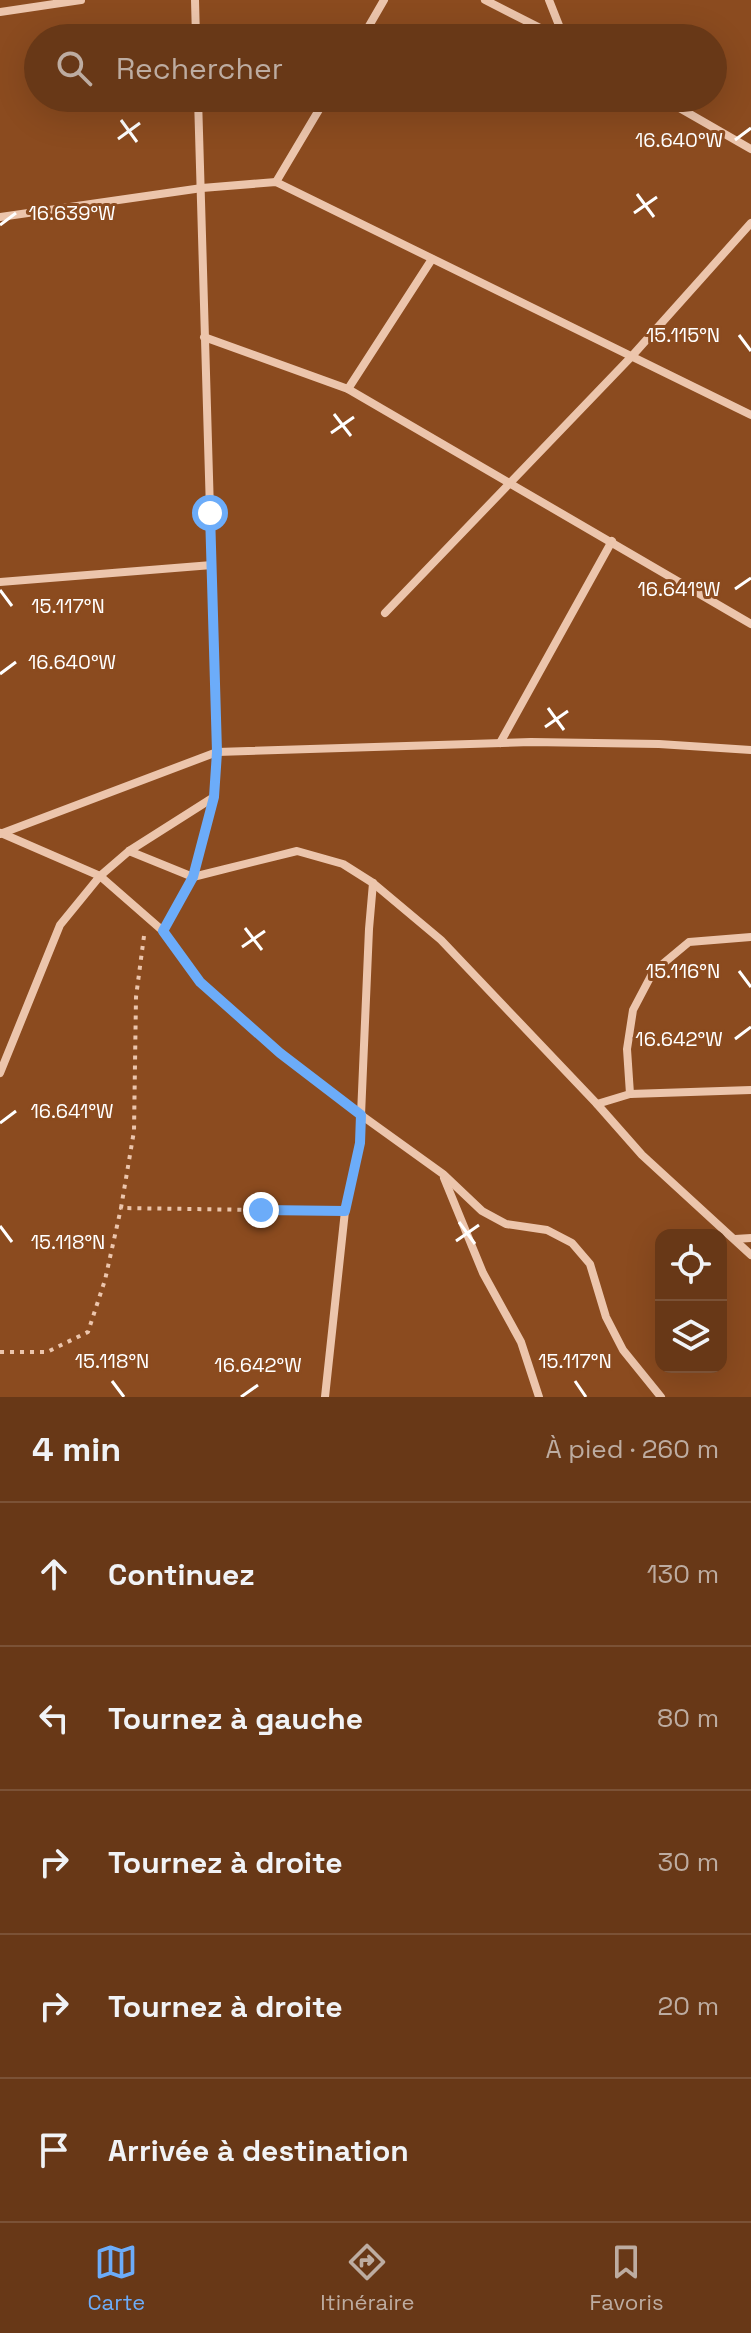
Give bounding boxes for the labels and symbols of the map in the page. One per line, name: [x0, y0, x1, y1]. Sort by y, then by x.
text: 16.640°W: [635, 127, 723, 153]
text: 16.639°W: [28, 200, 116, 226]
text: 15.115°N: [646, 322, 720, 348]
route start: [192, 495, 228, 531]
text: 16.641°W: [637, 576, 721, 602]
text: 15.117°N: [31, 593, 105, 619]
text: 16.640°W: [28, 649, 116, 675]
text: 15.116°N: [646, 958, 720, 984]
text: 16.642°W: [635, 1026, 723, 1052]
text: 16.641°W: [30, 1098, 114, 1124]
route end: [243, 1192, 279, 1228]
text: 15.118°N: [31, 1229, 105, 1255]
text: 15.118°N: [75, 1348, 149, 1374]
text: 15.117°N: [538, 1348, 612, 1374]
text: 16.642°W: [214, 1352, 302, 1378]

